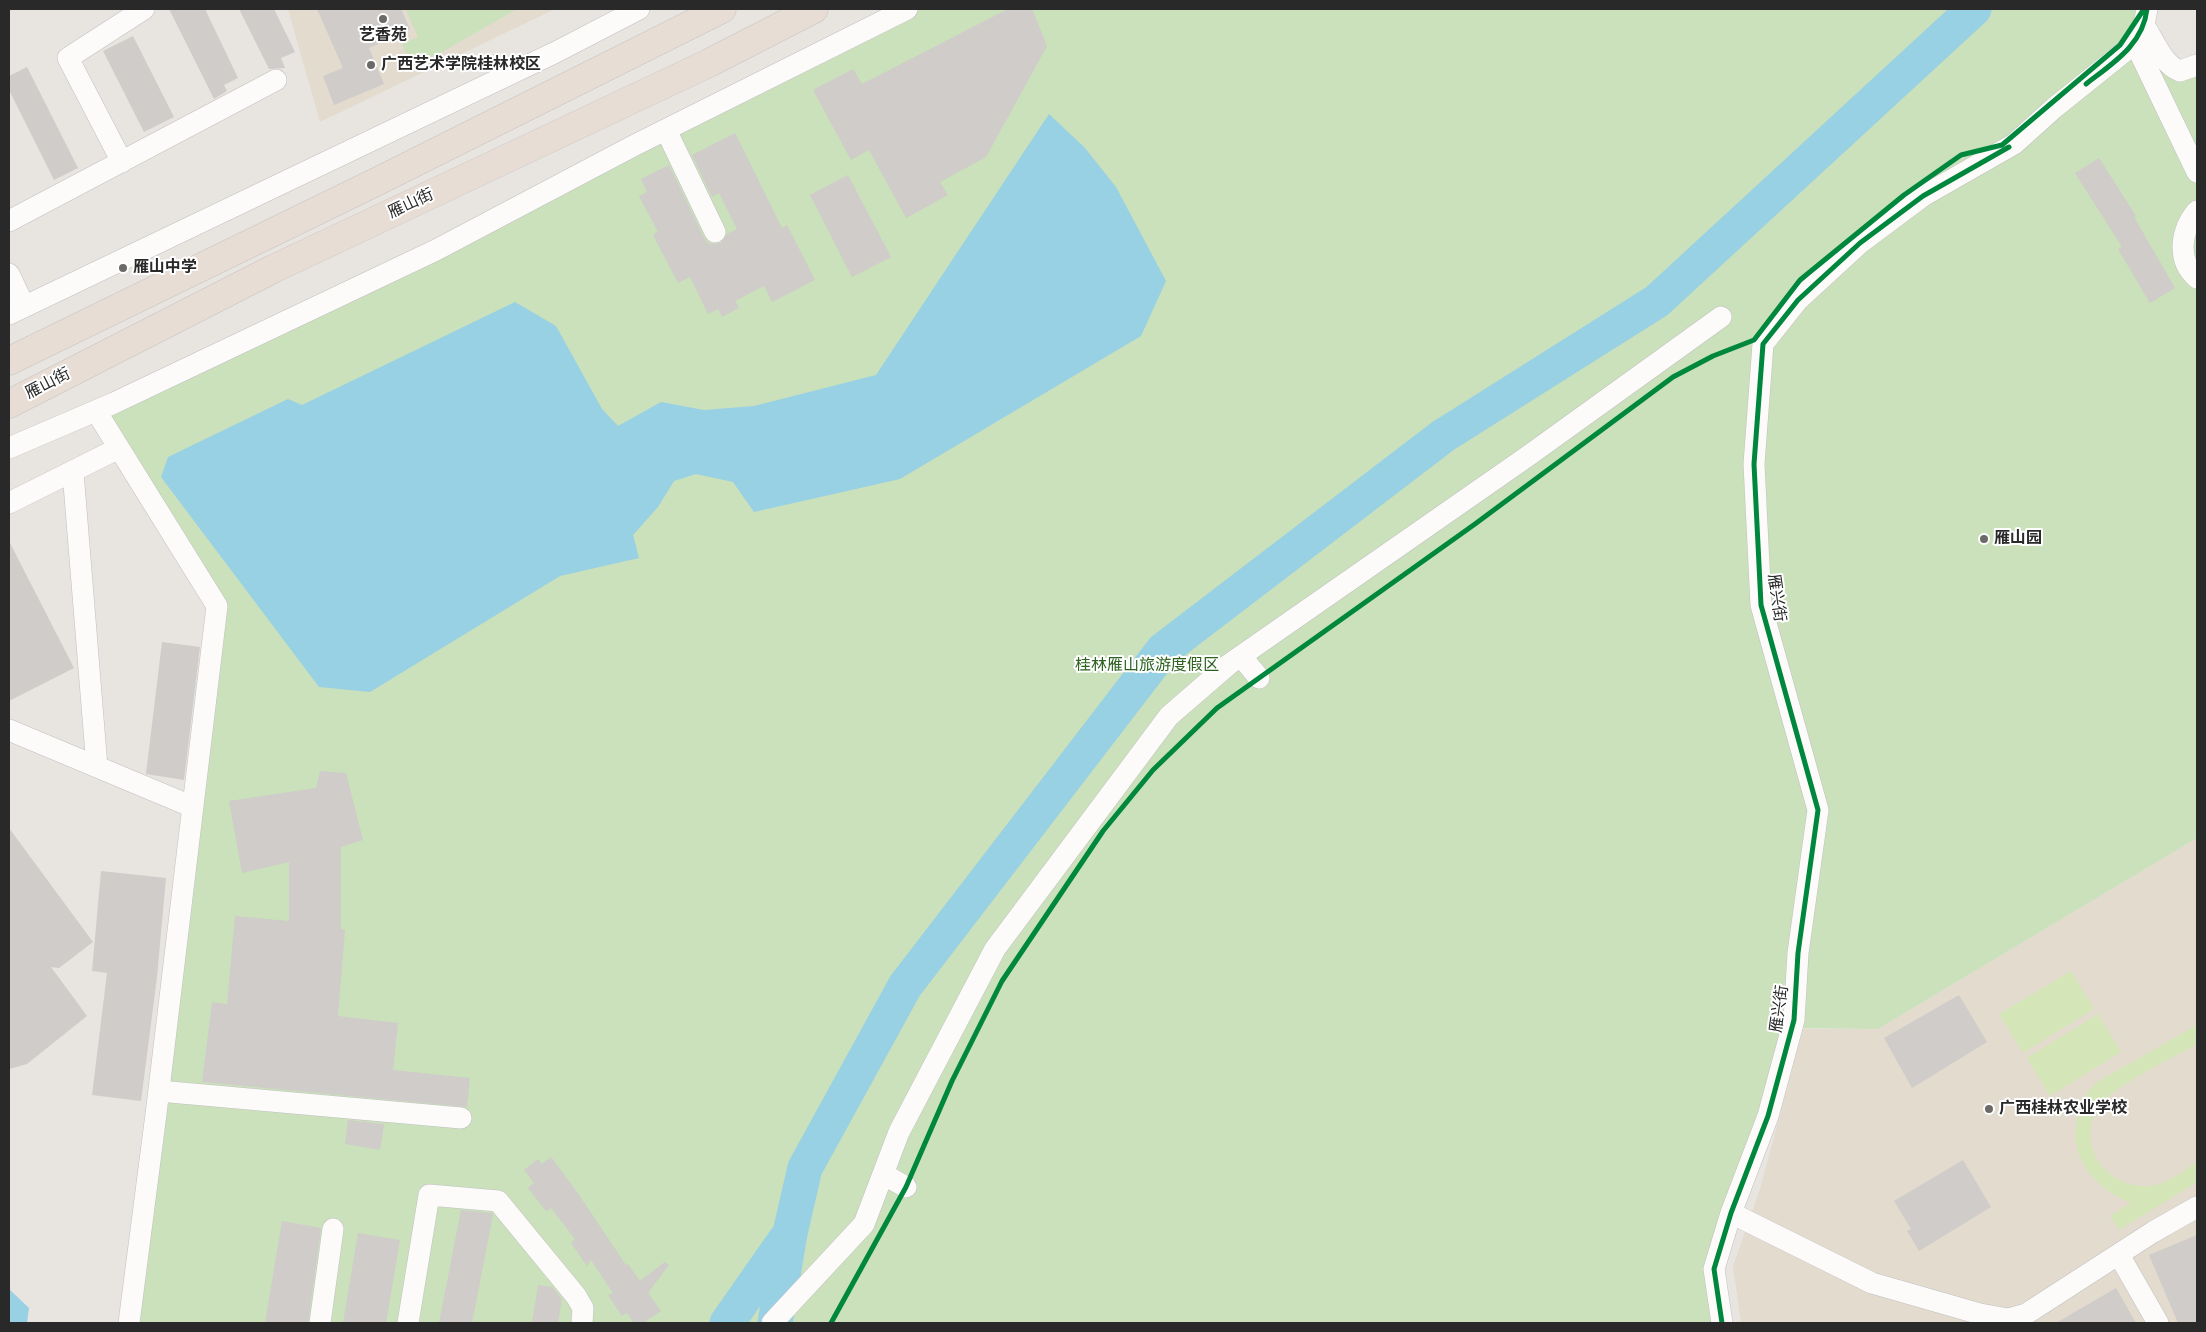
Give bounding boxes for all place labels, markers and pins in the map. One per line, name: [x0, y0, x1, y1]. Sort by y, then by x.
marker: 艺香苑: [377, 13, 389, 25]
place label: 艺香苑: [359, 26, 407, 46]
place label: 广西艺术学院桂林校区: [381, 55, 541, 75]
marker: 广西艺术学院桂林校区: [365, 59, 377, 71]
place label: 雁山中学: [133, 258, 197, 278]
marker: 雁山中学: [117, 262, 129, 274]
place label: 雁山园: [1994, 529, 2042, 549]
marker: 雁山园: [1978, 533, 1990, 545]
place label: 广西桂林农业学校: [1999, 1099, 2127, 1119]
marker: 广西桂林农业学校: [1983, 1103, 1995, 1115]

